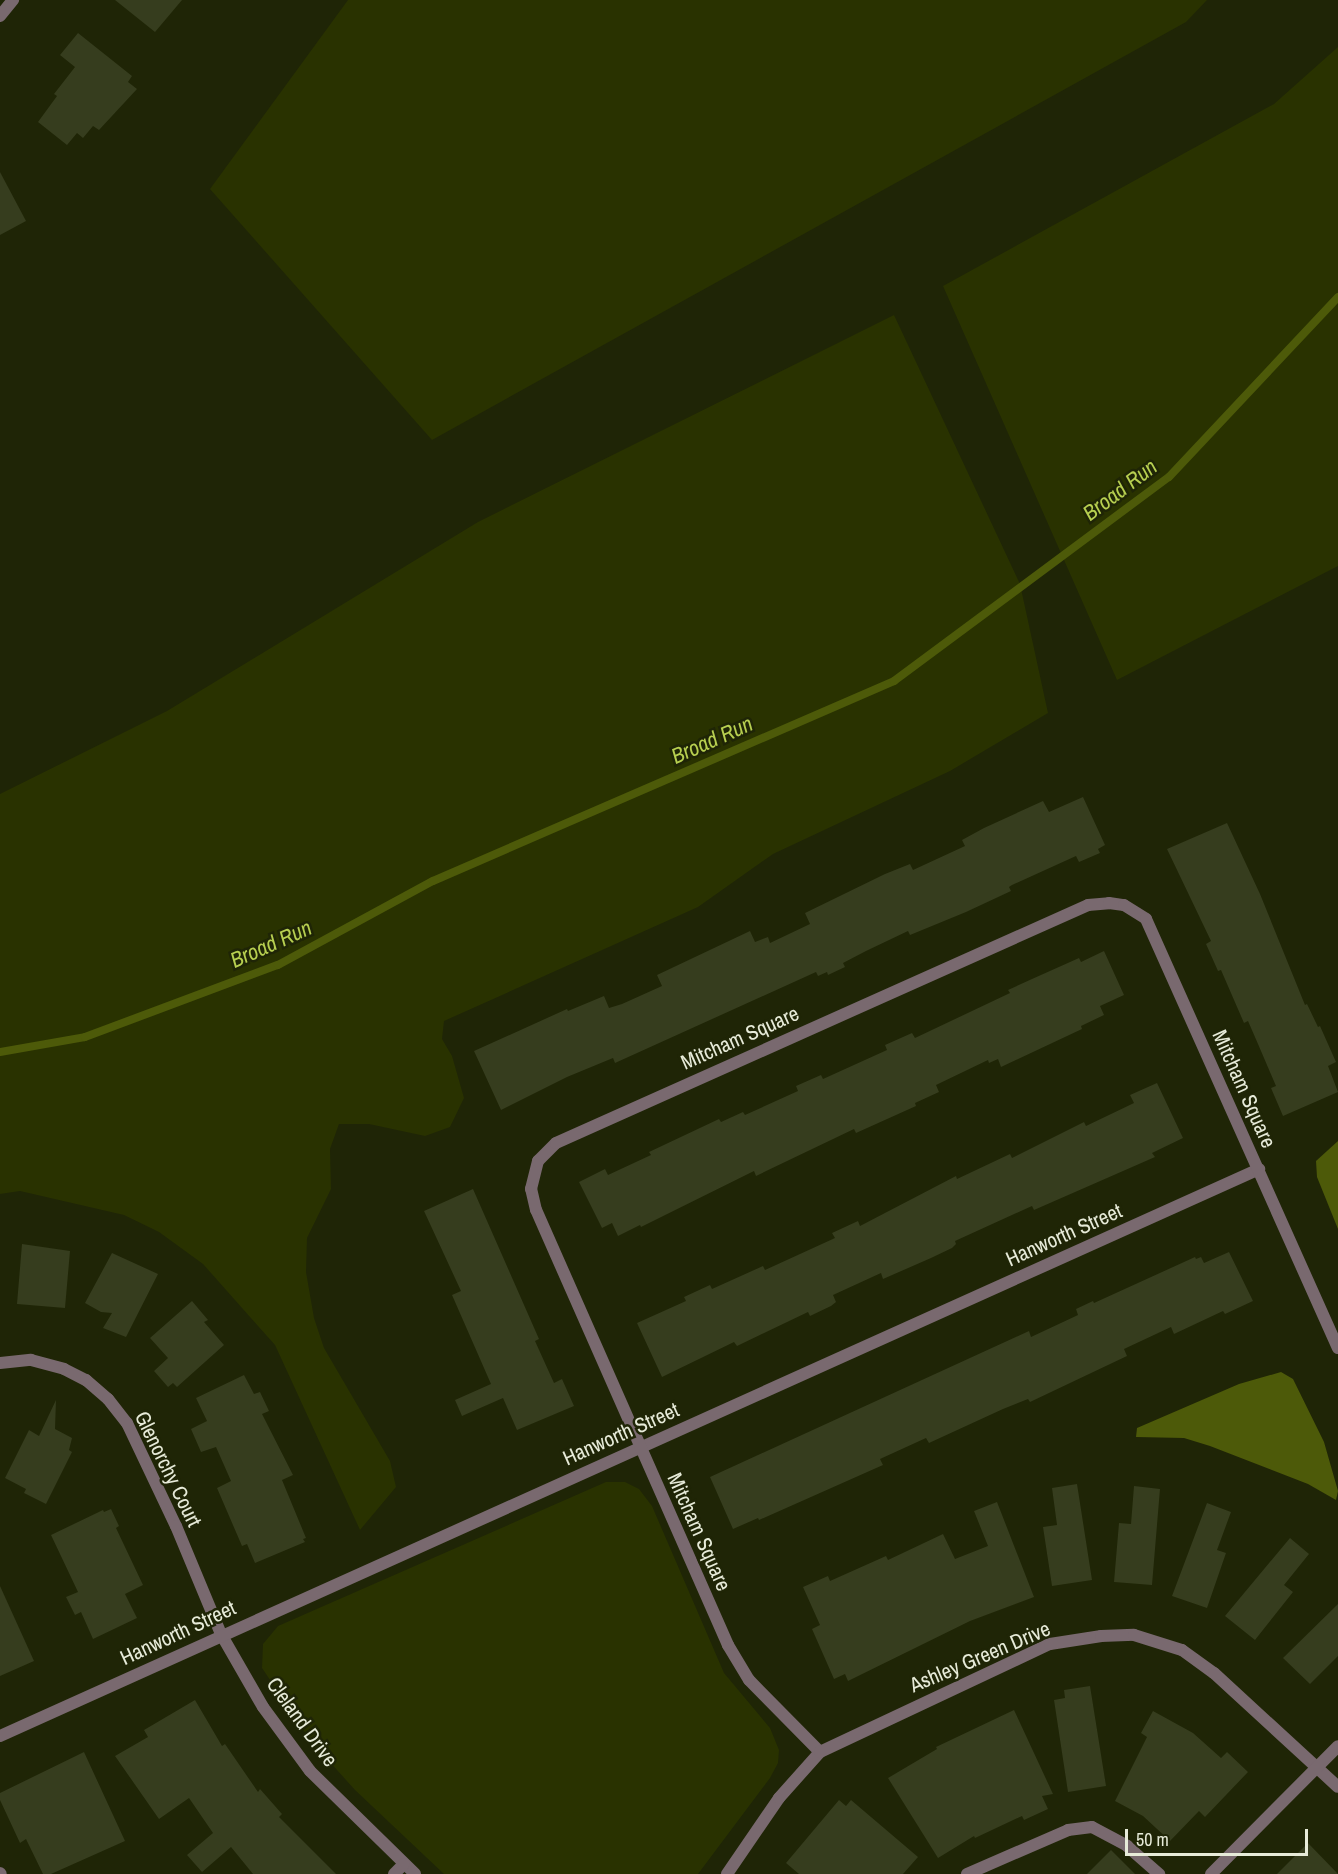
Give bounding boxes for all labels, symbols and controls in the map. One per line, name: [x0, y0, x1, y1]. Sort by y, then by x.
water label: Broad Run: [1078, 454, 1162, 526]
water label: Broad Run: [667, 710, 757, 770]
water label: Broad Run: [226, 914, 316, 974]
street label: Mitcham Square: [677, 1001, 803, 1075]
street label: Mitcham Square: [1207, 1026, 1281, 1152]
street label: Hanworth Street: [1002, 1198, 1126, 1272]
street label: Hanworth Street: [559, 1397, 683, 1471]
street label: Glenorchy Court: [129, 1407, 207, 1531]
street label: Mitcham Square: [662, 1469, 736, 1595]
street label: Hanworth Street: [116, 1595, 240, 1671]
street label: Ashley Green Drive: [906, 1616, 1054, 1698]
street label: Cleland Drive: [261, 1672, 343, 1772]
scale bar: [1128, 1817, 1311, 1855]
text: 50 m: [1136, 1827, 1169, 1852]

